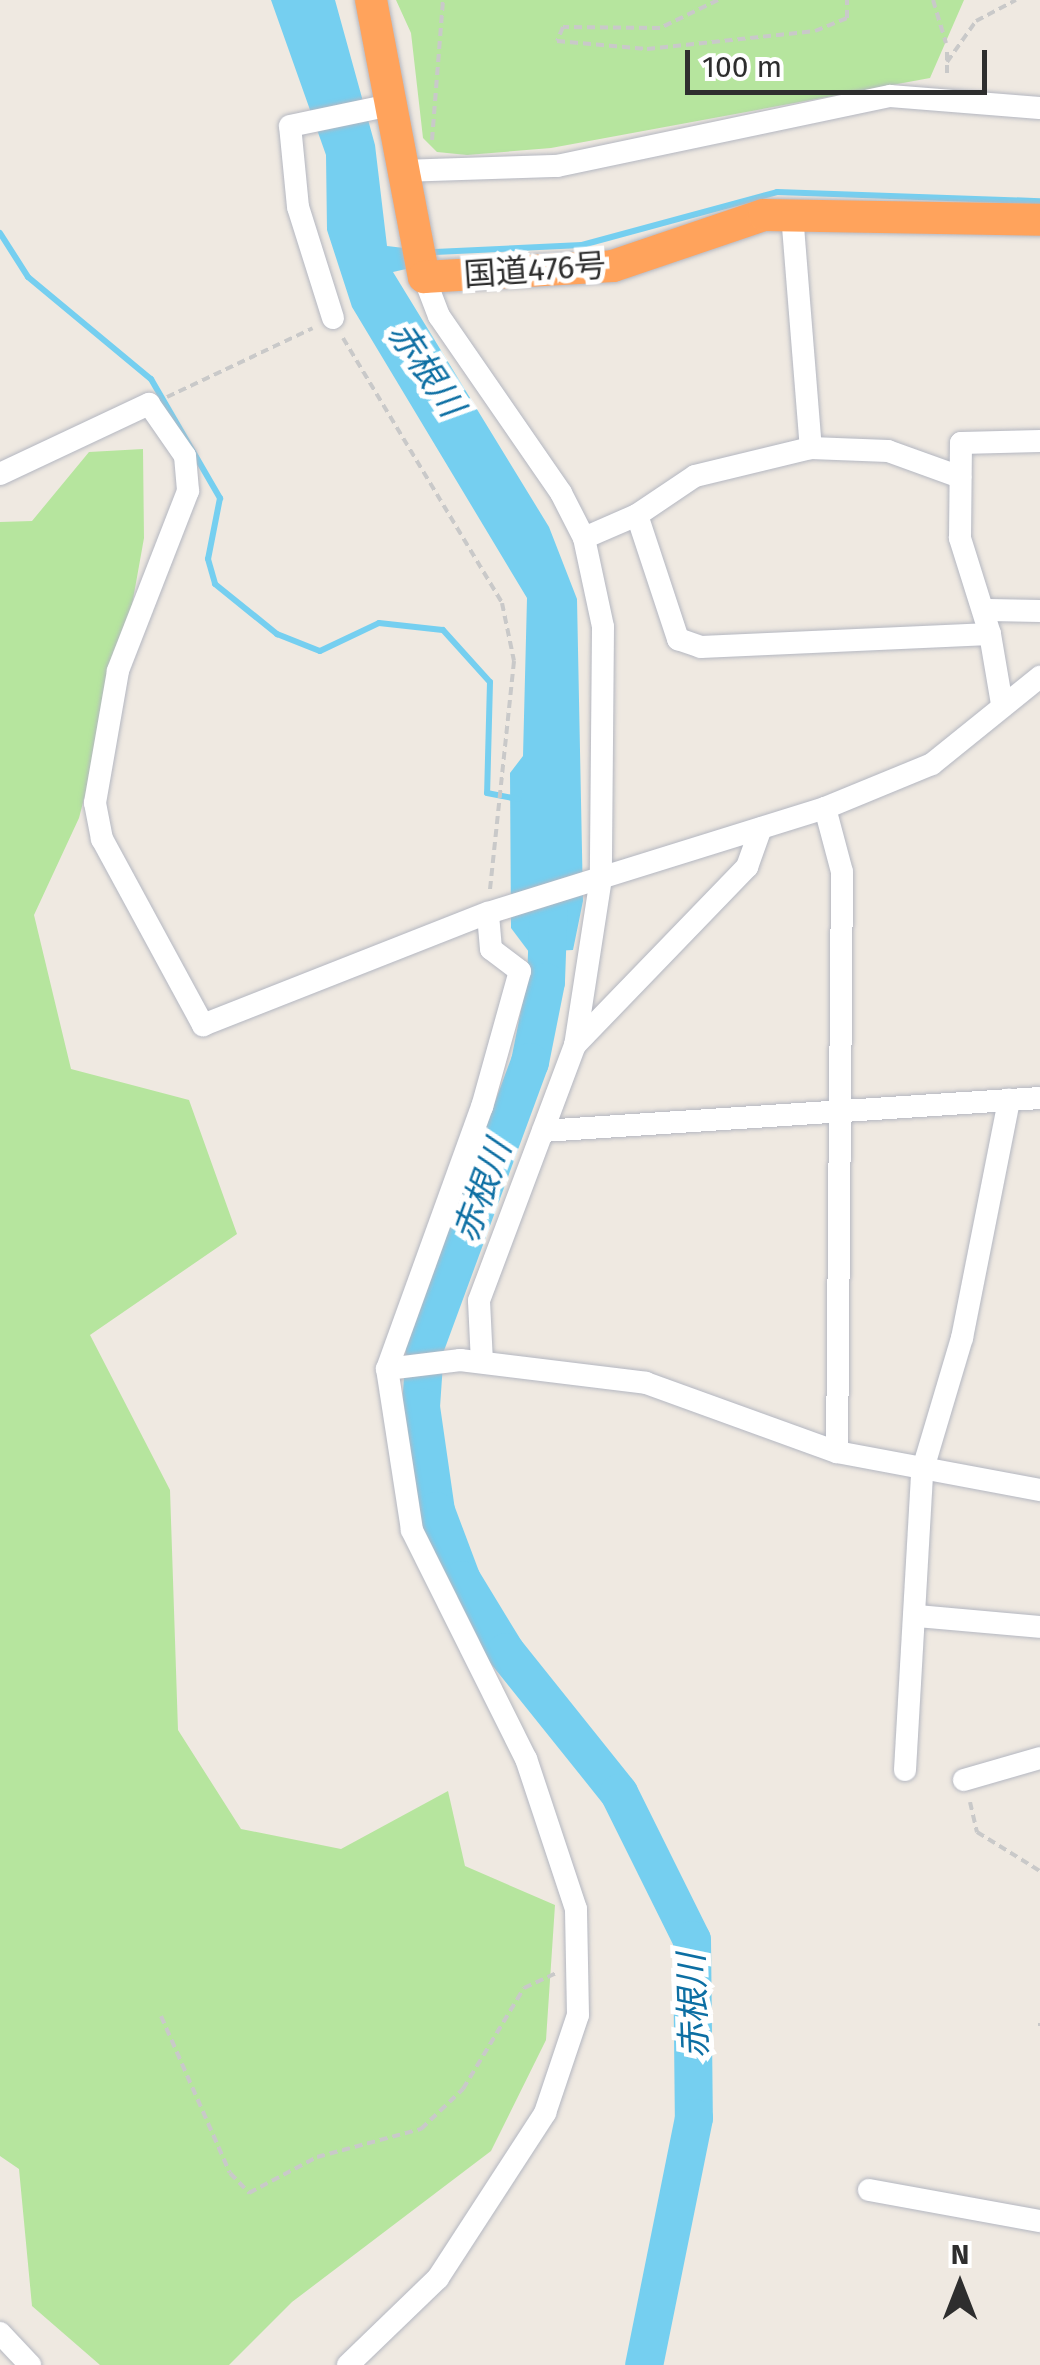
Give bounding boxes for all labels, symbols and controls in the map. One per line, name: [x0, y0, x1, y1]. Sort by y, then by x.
scale bar: [690, 30, 992, 92]
text: 100 m: [702, 49, 782, 85]
street label: 国道476号: [462, 246, 608, 294]
water label: 赤根川: [379, 314, 473, 424]
water label: 赤根川: [444, 1134, 520, 1248]
water label: 赤根川: [670, 1953, 716, 2059]
north arrow: [910, 2235, 1010, 2335]
text: N: [951, 2238, 969, 2271]

